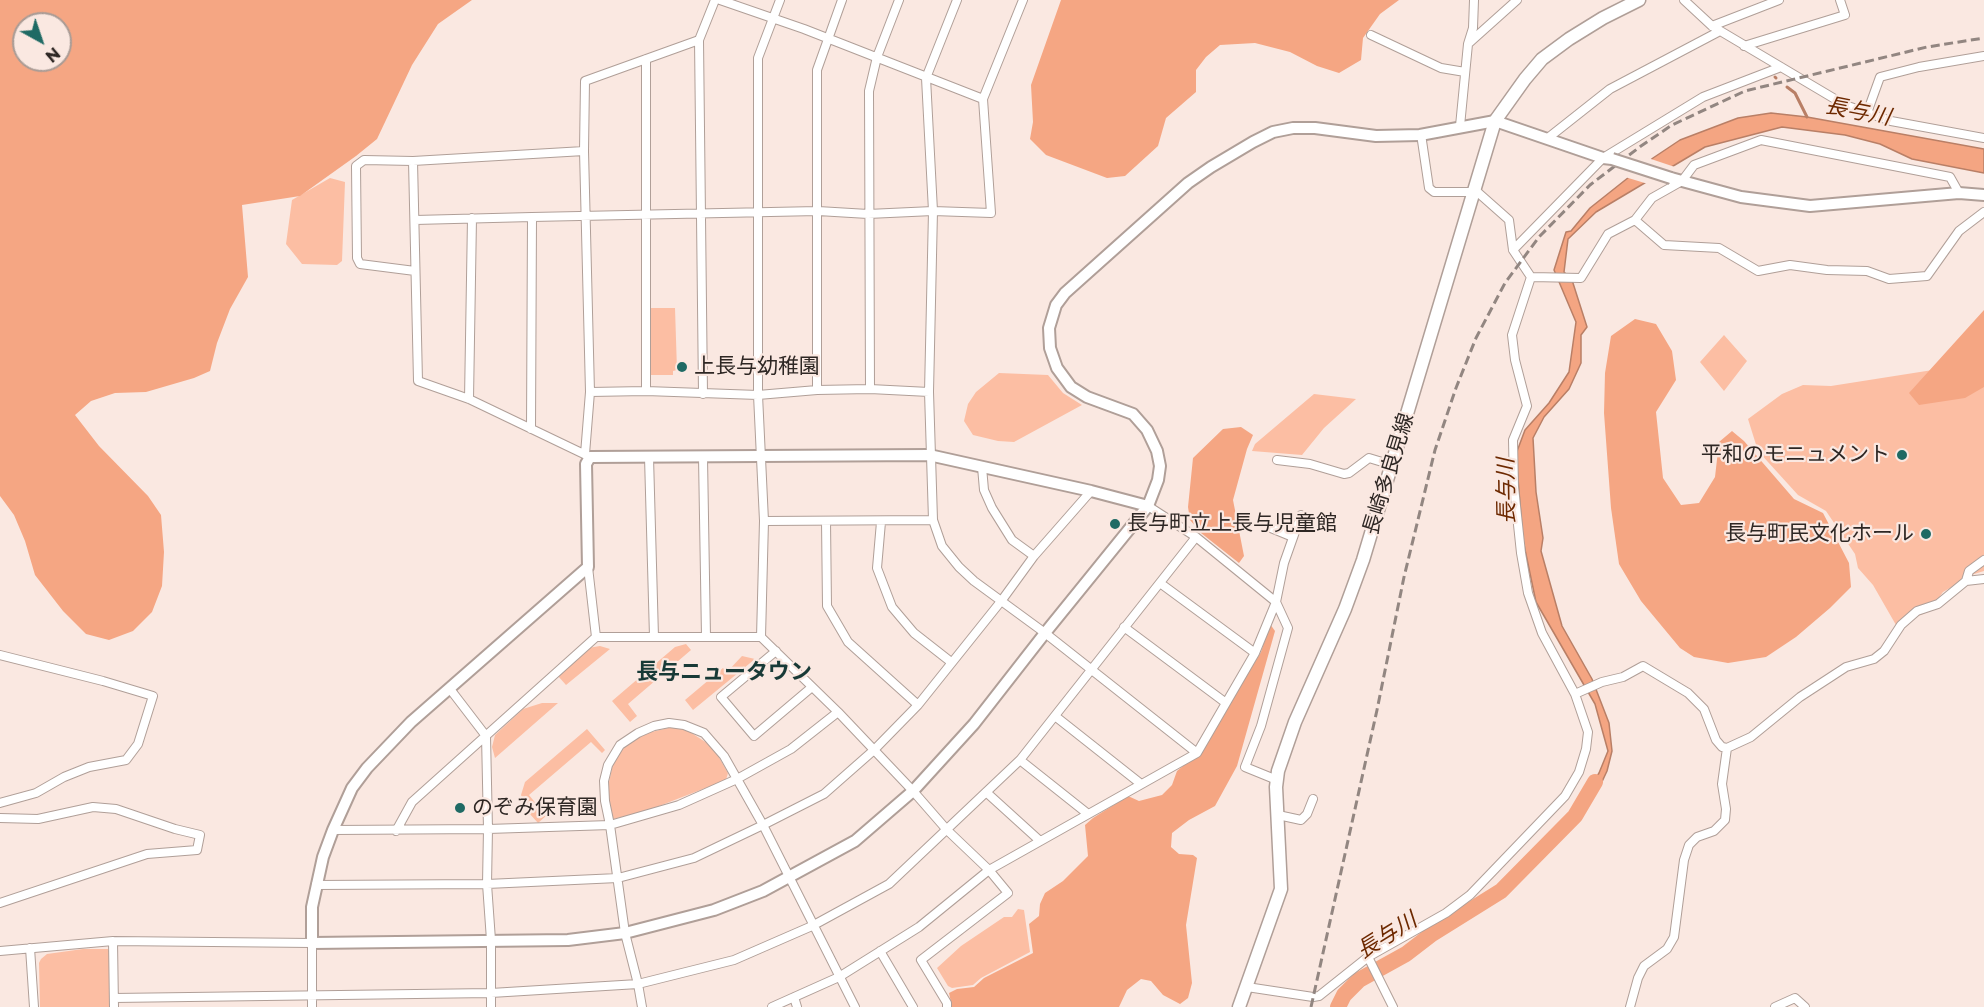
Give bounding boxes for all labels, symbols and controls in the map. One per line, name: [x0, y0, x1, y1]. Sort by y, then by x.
north arrow: [12, 12, 72, 72]
text: N: [42, 43, 64, 66]
water label: 長与川: [1823, 93, 1893, 131]
place label: 上長与幼稚園: [694, 354, 820, 380]
marker: 上長与幼稚園: [675, 360, 689, 374]
street label: 長崎多良見線: [1359, 410, 1419, 538]
place label: 平和のモニュメント: [1701, 442, 1890, 468]
marker: 平和のモニュメント: [1895, 448, 1909, 462]
water label: 長与川: [1493, 458, 1521, 524]
place label: 長与町立上長与児童館: [1127, 511, 1337, 537]
marker: 長与町立上長与児童館: [1108, 517, 1122, 531]
place label: 長与町民文化ホール: [1725, 521, 1914, 547]
marker: 長与町民文化ホール: [1919, 527, 1933, 541]
district label: 長与ニュータウン: [636, 660, 812, 686]
place label: のぞみ保育園: [472, 795, 598, 821]
marker: のぞみ保育園: [453, 801, 467, 815]
water label: 長与川: [1352, 907, 1422, 965]

